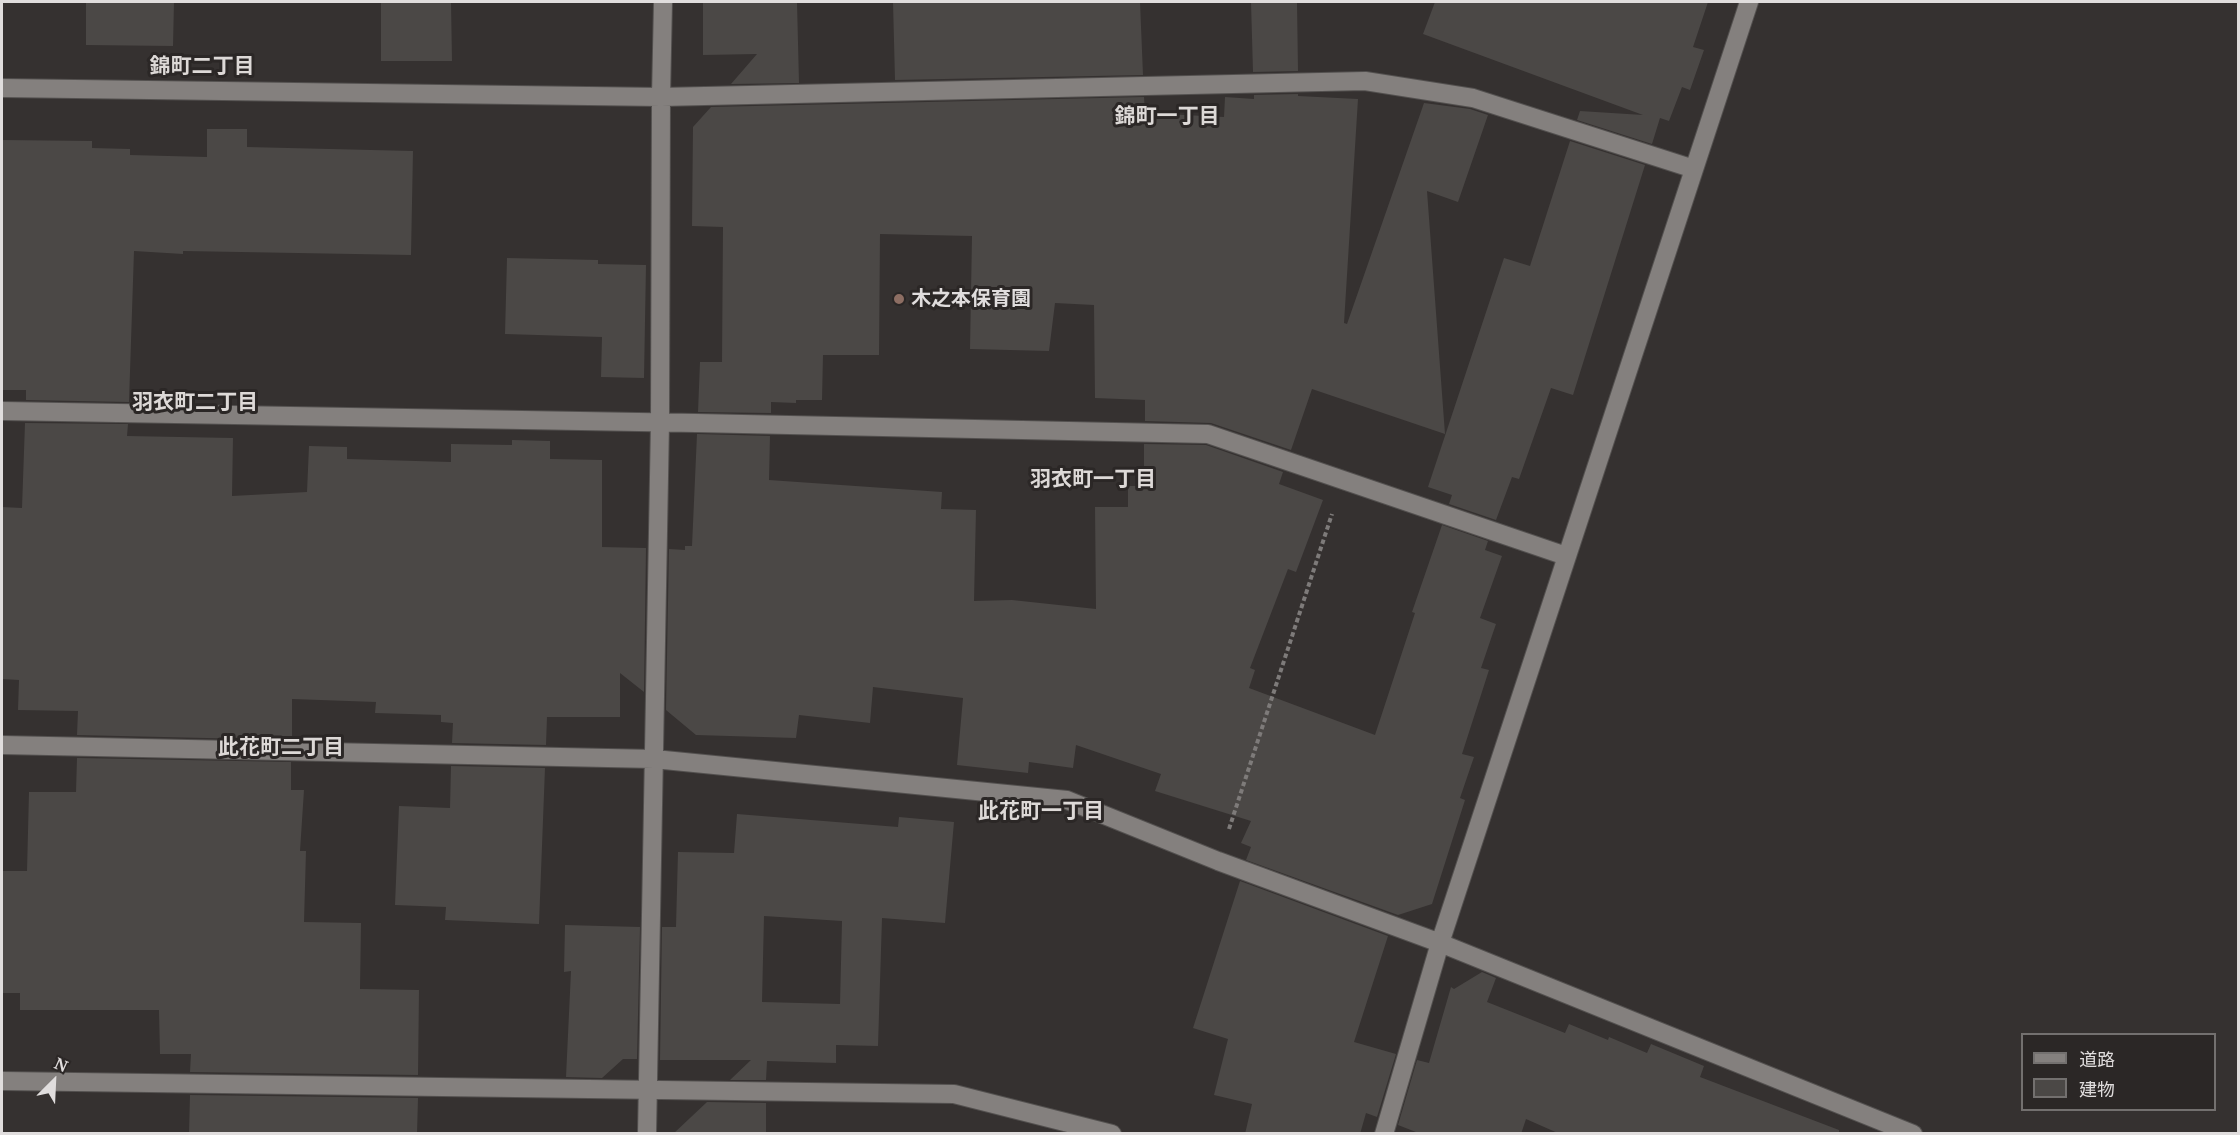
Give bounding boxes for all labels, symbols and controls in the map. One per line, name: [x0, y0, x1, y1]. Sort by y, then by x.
district label: 錦町二丁目: [150, 54, 254, 80]
district label: 錦町一丁目: [1115, 104, 1219, 130]
place label: 木之本保育園: [911, 287, 1031, 311]
marker: 木之本保育園: [892, 292, 906, 306]
district label: 羽衣町二丁目: [132, 390, 258, 416]
district label: 羽衣町一丁目: [1030, 467, 1156, 493]
district label: 此花町二丁目: [218, 735, 344, 761]
district label: 此花町一丁目: [978, 799, 1104, 825]
legend: [2021, 1033, 2216, 1111]
text: 道路: [2079, 1047, 2115, 1071]
north arrow: [24, 1051, 84, 1111]
text: N: [51, 1052, 72, 1077]
text: 建物: [2079, 1077, 2115, 1101]

